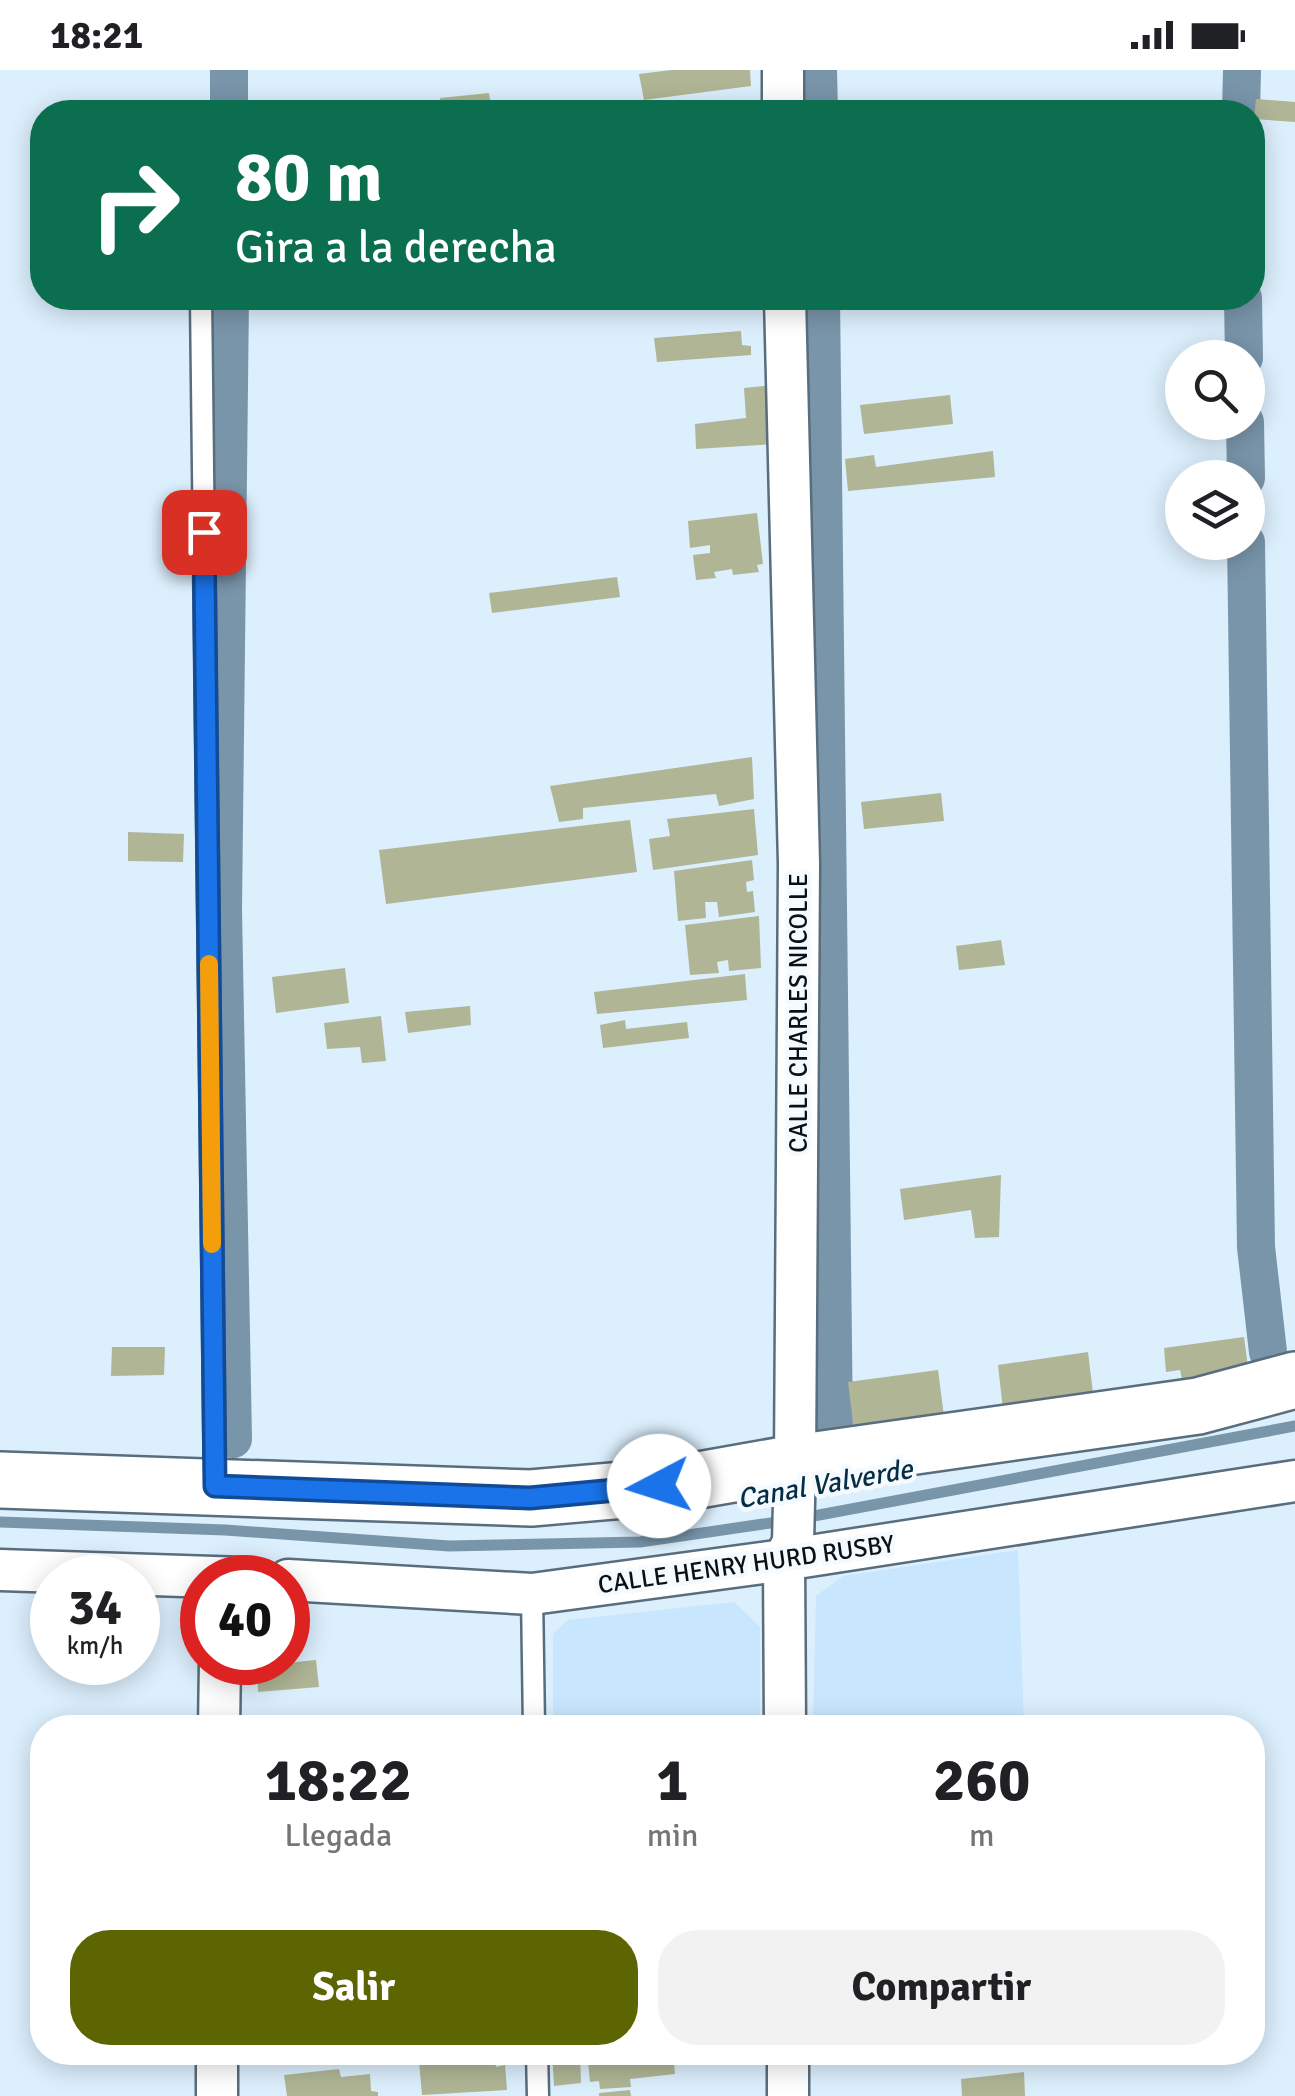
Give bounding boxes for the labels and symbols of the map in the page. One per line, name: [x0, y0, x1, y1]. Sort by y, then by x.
pin: [162, 490, 247, 575]
street label: CALLE CHARLES NICOLLE: [783, 873, 814, 1153]
position arrow: [607, 1434, 711, 1538]
water label: Canal Valverde: [735, 1452, 917, 1516]
street label: CALLE HENRY HURD RUSBY: [596, 1528, 897, 1600]
speed limit sign: 40: [180, 1555, 310, 1685]

